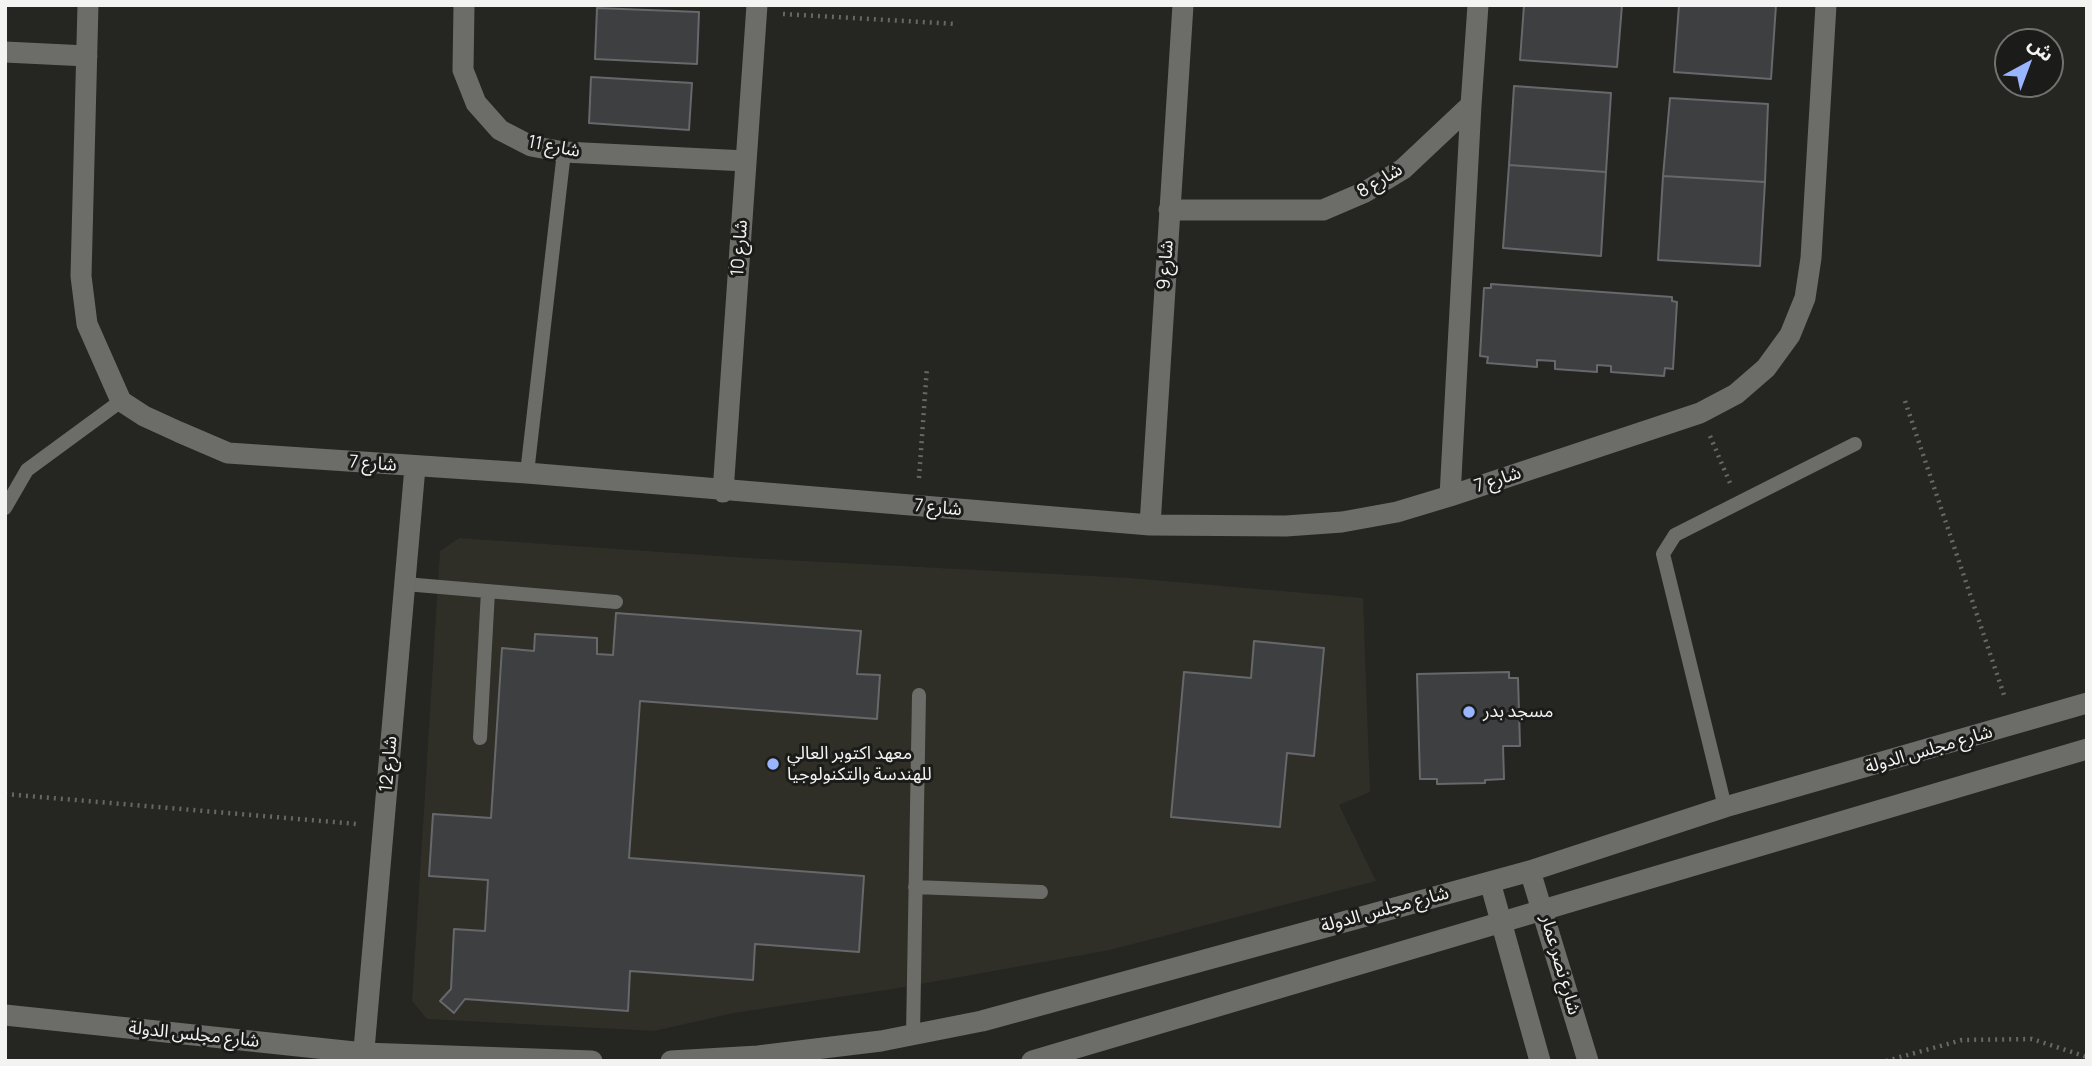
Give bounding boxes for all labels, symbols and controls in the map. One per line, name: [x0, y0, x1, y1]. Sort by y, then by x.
north arrow: [1994, 28, 2064, 98]
text: ش: [2023, 30, 2060, 67]
street label: شارع 11: [526, 131, 582, 163]
street label: شارع 8: [1353, 159, 1407, 203]
street label: شارع 10: [727, 219, 753, 277]
street label: شارع 9: [1153, 239, 1179, 291]
street label: شارع 7: [348, 452, 398, 476]
street label: شارع 7: [1472, 462, 1524, 498]
street label: شارع 7: [913, 495, 963, 521]
place label: مسجد بدر: [1483, 701, 1553, 723]
marker: مسجد بدر: [1461, 704, 1477, 720]
street label: شارع مجلس الدولة: [1863, 722, 1995, 778]
street label: شارع 12: [376, 735, 402, 793]
place label: معهد اكتوبر العالي للهندسة والتكنولوجيا: [787, 743, 932, 786]
marker: معهد اكتوبر العالي للهندسة والتكنولوجيا: [765, 756, 781, 772]
street label: شارع مجلس الدولة: [1319, 883, 1451, 937]
street label: شارع نصر عمار: [1535, 913, 1585, 1017]
street label: شارع مجلس الدولة: [128, 1017, 260, 1053]

